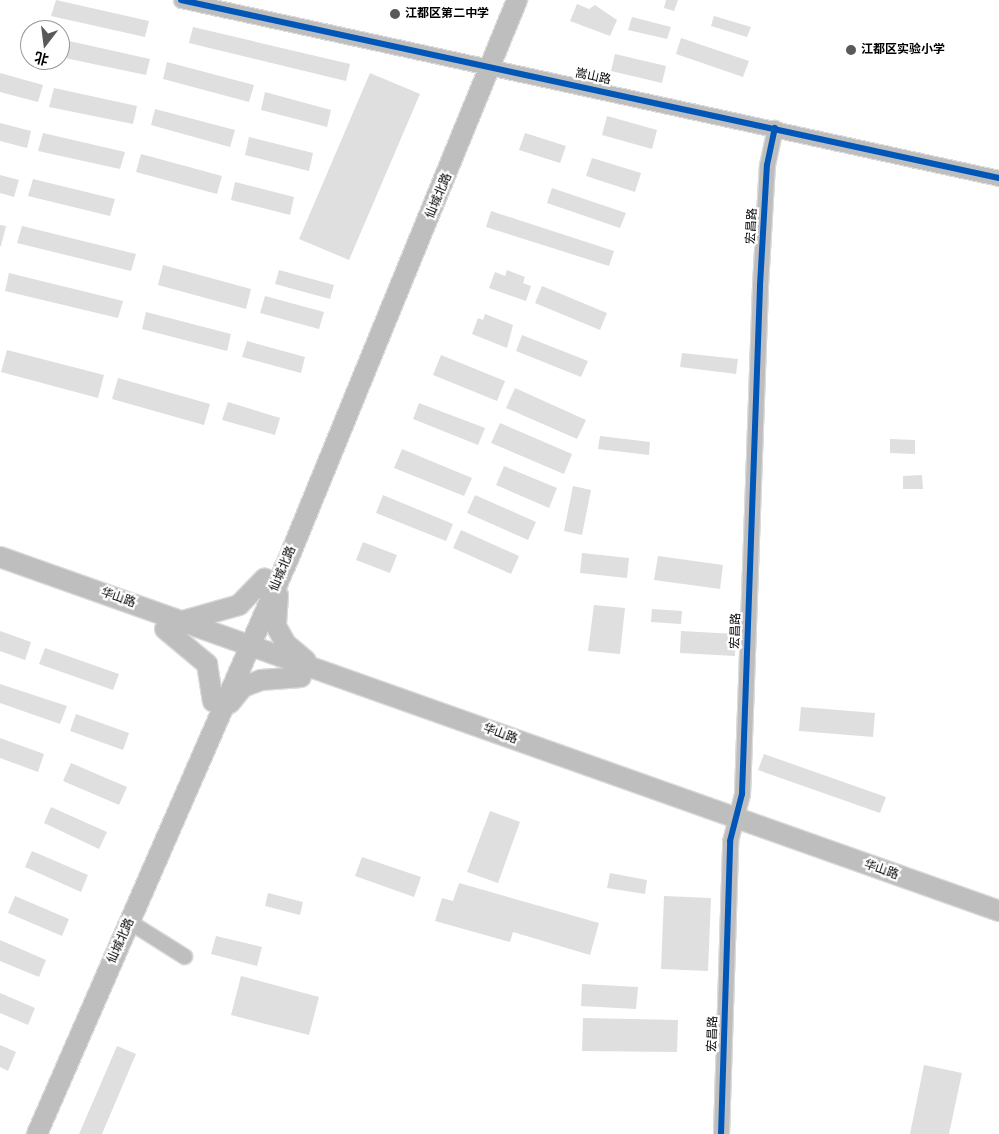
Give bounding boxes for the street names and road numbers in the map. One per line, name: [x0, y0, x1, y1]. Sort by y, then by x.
street label: 嵩山路: [574, 66, 612, 88]
street label: 仙城北路: [423, 171, 455, 221]
street label: 宏昌路: [744, 208, 760, 244]
street label: 仙城北路: [267, 544, 299, 594]
street label: 华山路: [99, 585, 137, 611]
street label: 宏昌路: [728, 613, 744, 649]
street label: 华山路: [481, 721, 519, 747]
street label: 华山路: [862, 857, 900, 883]
street label: 仙城北路: [105, 916, 137, 966]
street label: 宏昌路: [705, 1016, 721, 1052]

